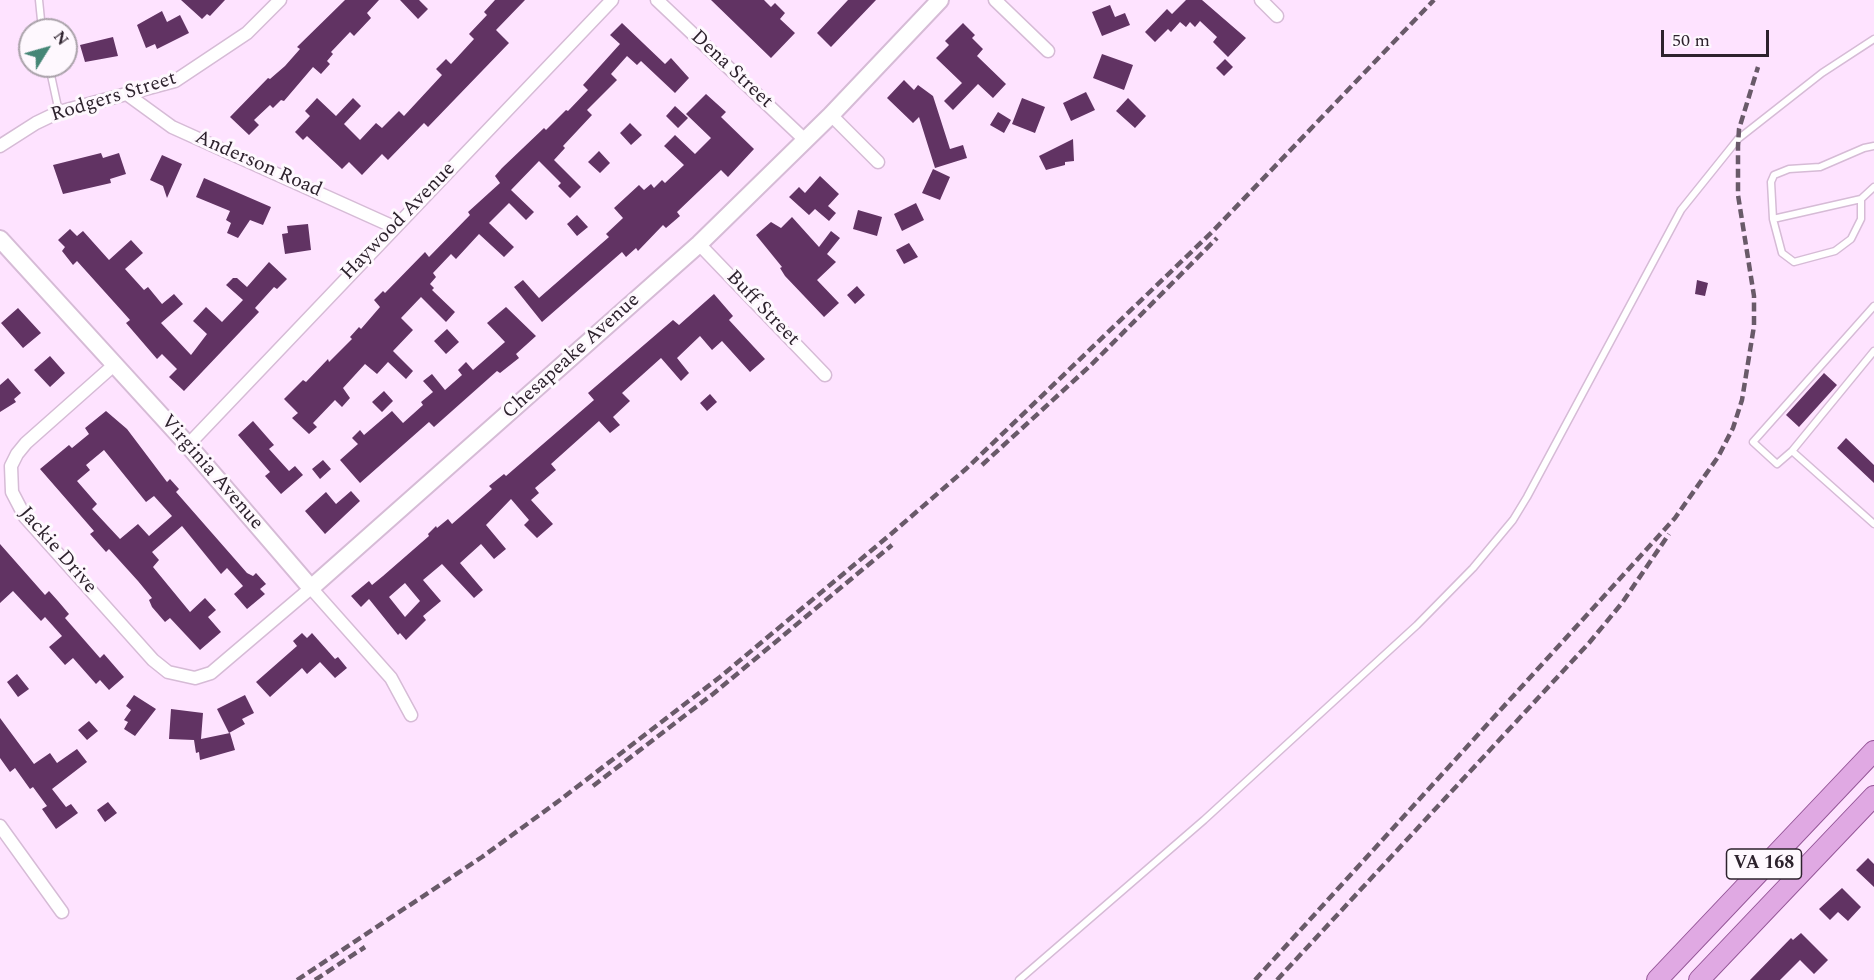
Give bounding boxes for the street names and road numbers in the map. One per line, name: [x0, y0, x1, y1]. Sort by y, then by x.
street label: Dena Street: [685, 26, 777, 114]
street label: Rodgers Street: [48, 68, 180, 128]
street label: Anderson Road: [191, 126, 325, 204]
street label: Haywood Avenue: [337, 158, 461, 286]
street label: Buff Street: [720, 266, 804, 352]
street label: Chesapeake Avenue: [498, 289, 646, 425]
street label: Virginia Avenue: [154, 410, 268, 536]
street label: Jackie Drive: [13, 503, 101, 599]
road number: VA 168: [1726, 849, 1802, 879]

